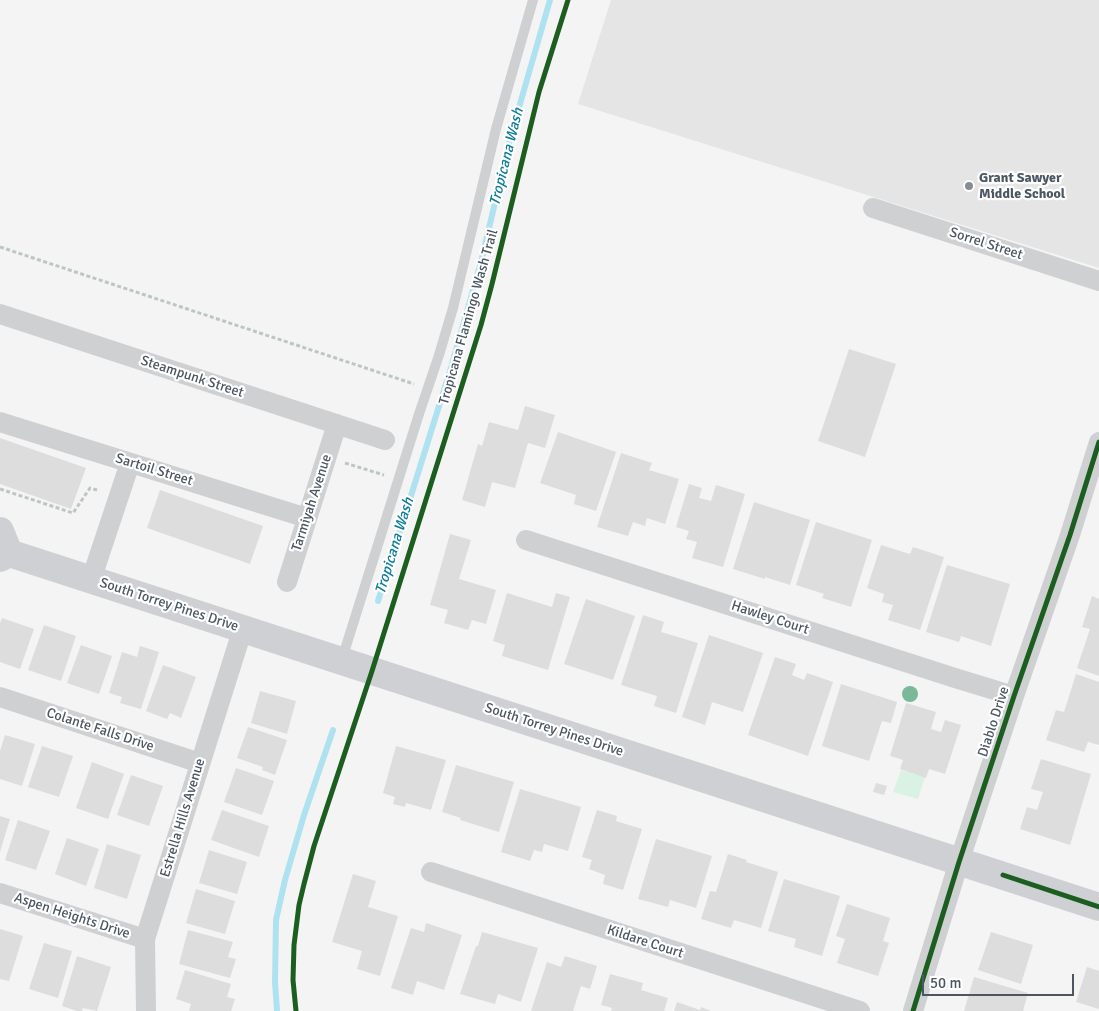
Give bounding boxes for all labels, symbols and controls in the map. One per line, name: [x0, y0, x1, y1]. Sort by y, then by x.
water label: Tropicana Wash: [486, 106, 528, 208]
place label: Grant Sawyer Middle School: [979, 170, 1065, 202]
marker: Grant Sawyer Middle School: [963, 180, 975, 192]
street label: Sorrel Street: [947, 224, 1025, 264]
street label: Tropicana Flamingo Wash Trail: [436, 227, 502, 407]
street label: Steampunk Street: [138, 352, 246, 402]
street label: Sartoil Street: [113, 450, 195, 490]
street label: Tarmiyah Avenue: [288, 452, 336, 554]
water label: Tropicana Wash: [372, 496, 418, 596]
street label: South Torrey Pines Drive: [98, 575, 240, 635]
street label: Hawley Court: [729, 598, 811, 638]
street label: Diablo Drive: [975, 685, 1013, 759]
street label: South Torrey Pines Drive: [483, 700, 625, 760]
street label: Colante Falls Drive: [44, 705, 156, 755]
street label: Estrella Hills Avenue: [157, 757, 209, 879]
street label: Aspen Heights Drive: [12, 889, 132, 943]
street label: Kildare Court: [605, 922, 685, 962]
scale bar: [924, 964, 1076, 996]
text: 50 m: [930, 974, 961, 992]

